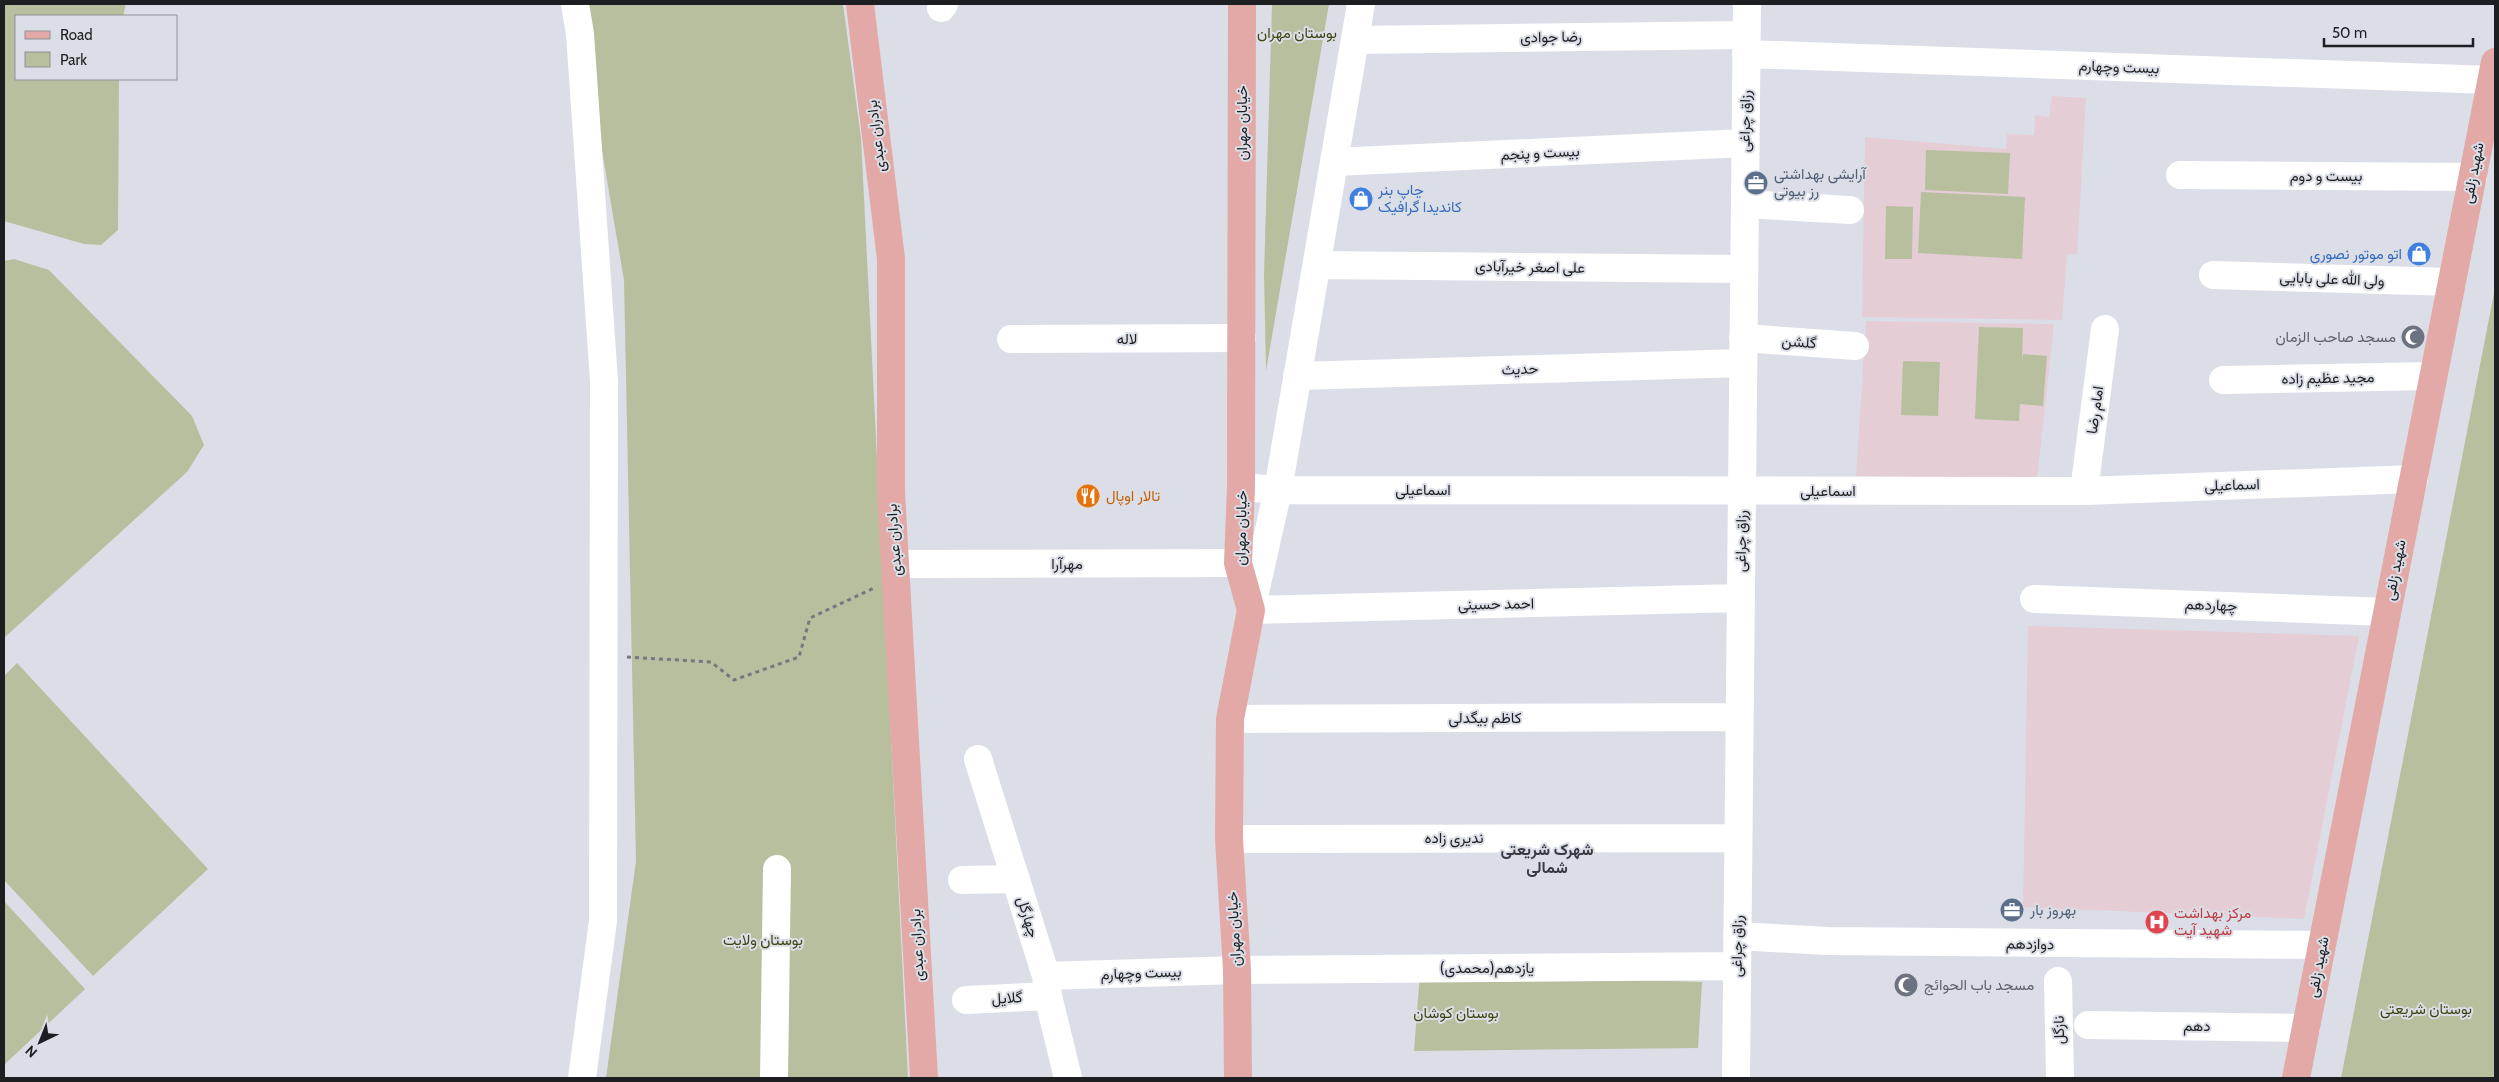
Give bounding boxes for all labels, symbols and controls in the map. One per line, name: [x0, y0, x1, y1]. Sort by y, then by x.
legend: [15, 15, 178, 80]
scale bar: [2324, 15, 2473, 47]
park label: بوستان مهران: [1257, 24, 1337, 42]
text: 50 m: [2332, 24, 2367, 42]
text: Road: [60, 26, 93, 44]
street label: رضا جوادی: [1520, 27, 1582, 48]
text: Park: [60, 51, 87, 69]
street label: بیست وچهارم: [2078, 57, 2160, 78]
street label: خیابان مهران: [1233, 85, 1251, 161]
street label: رزاق چراغی: [1735, 90, 1756, 152]
street label: برادران عبدی: [863, 99, 890, 173]
street label: شهید زلفی: [2458, 141, 2489, 205]
street label: بیست و پنجم: [1500, 142, 1580, 165]
place label: آرایشی بهداشتی رز بیوتی: [1774, 165, 1867, 201]
street label: بیست و دوم: [2290, 167, 2362, 186]
office icon: آرایشی بهداشتی رز بیوتی: [1743, 170, 1769, 196]
place label: چاپ بنر کاندیدا گرافیک: [1377, 181, 1462, 216]
shop icon: چاپ بنر کاندیدا گرافیک: [1348, 186, 1374, 212]
shop icon: اتو موتور نصوری: [2406, 241, 2432, 267]
place label: اتو موتور نصوری: [2310, 245, 2402, 264]
street label: علی اصغر خیرآبادی: [1475, 257, 1585, 278]
street label: ولی الله علی‌ بابایی: [2279, 268, 2385, 291]
mosque icon: مسجد صاحب الزمان: [2400, 324, 2426, 350]
place label: مسجد صاحب الزمان: [2275, 328, 2396, 346]
street label: لاله: [1117, 330, 1137, 348]
street label: گلشن: [1781, 332, 1817, 353]
street label: حدیث: [1501, 359, 1539, 379]
street label: مجید عظیم زاده: [2281, 368, 2375, 389]
street label: امام رضا: [2083, 385, 2108, 435]
street label: اسماعیلی: [2204, 475, 2260, 496]
street label: اسماعیلی: [1395, 481, 1451, 500]
street label: اسماعیلی: [1800, 482, 1856, 501]
restaurant icon: تالار اوپال: [1075, 483, 1101, 509]
place label: تالار اوپال: [1106, 487, 1160, 506]
street label: خیابان مهران: [1231, 490, 1251, 566]
street label: برادران عبدی: [882, 503, 907, 577]
street label: رزاق چراغی: [1731, 510, 1752, 572]
street label: شهید زلفی: [2380, 538, 2411, 602]
street label: مهرآرا: [1051, 555, 1083, 573]
street label: احمد حسینی: [1458, 594, 1534, 615]
street label: چهاردهم: [2184, 595, 2238, 616]
street label: کاظم بیگدلی: [1449, 709, 1522, 728]
street label: ندیری زاده: [1425, 829, 1483, 848]
district label: شهرک شریعتی شمالی: [1500, 840, 1594, 877]
street label: خیابان مهران: [1223, 891, 1245, 967]
street label: چهارگل: [1012, 894, 1043, 940]
office icon: بهروز بار: [1999, 897, 2025, 923]
place label: بهروز بار: [2029, 901, 2076, 919]
place label: مرکز بهداشت شهید آیت: [2174, 904, 2251, 939]
street label: برادران عبدی: [906, 908, 929, 982]
hospital icon: مرکز بهداشت شهید آیت: [2144, 909, 2170, 935]
street label: رزاق چراغی: [1727, 915, 1748, 977]
park label: بوستان ولایت: [723, 931, 803, 949]
street label: دوازدهم: [2006, 935, 2054, 954]
street label: شهید زلفی: [2303, 935, 2334, 999]
street label: یازدهم(محمدی): [1440, 959, 1534, 978]
street label: بیست وچهارم: [1100, 963, 1182, 984]
mosque icon: مسجد باب الحوائج: [1893, 972, 1919, 998]
place label: مسجد باب الحوائج: [1924, 976, 2034, 996]
street label: گلایل: [991, 988, 1023, 1008]
park label: بوستان شریعتی: [2380, 1000, 2472, 1019]
park label: بوستان کوشان: [1413, 1004, 1499, 1022]
street label: نازگل: [2050, 1016, 2068, 1044]
north arrow: [15, 1017, 65, 1067]
street label: دهم: [2183, 1017, 2211, 1036]
text: N: [21, 1042, 41, 1061]

